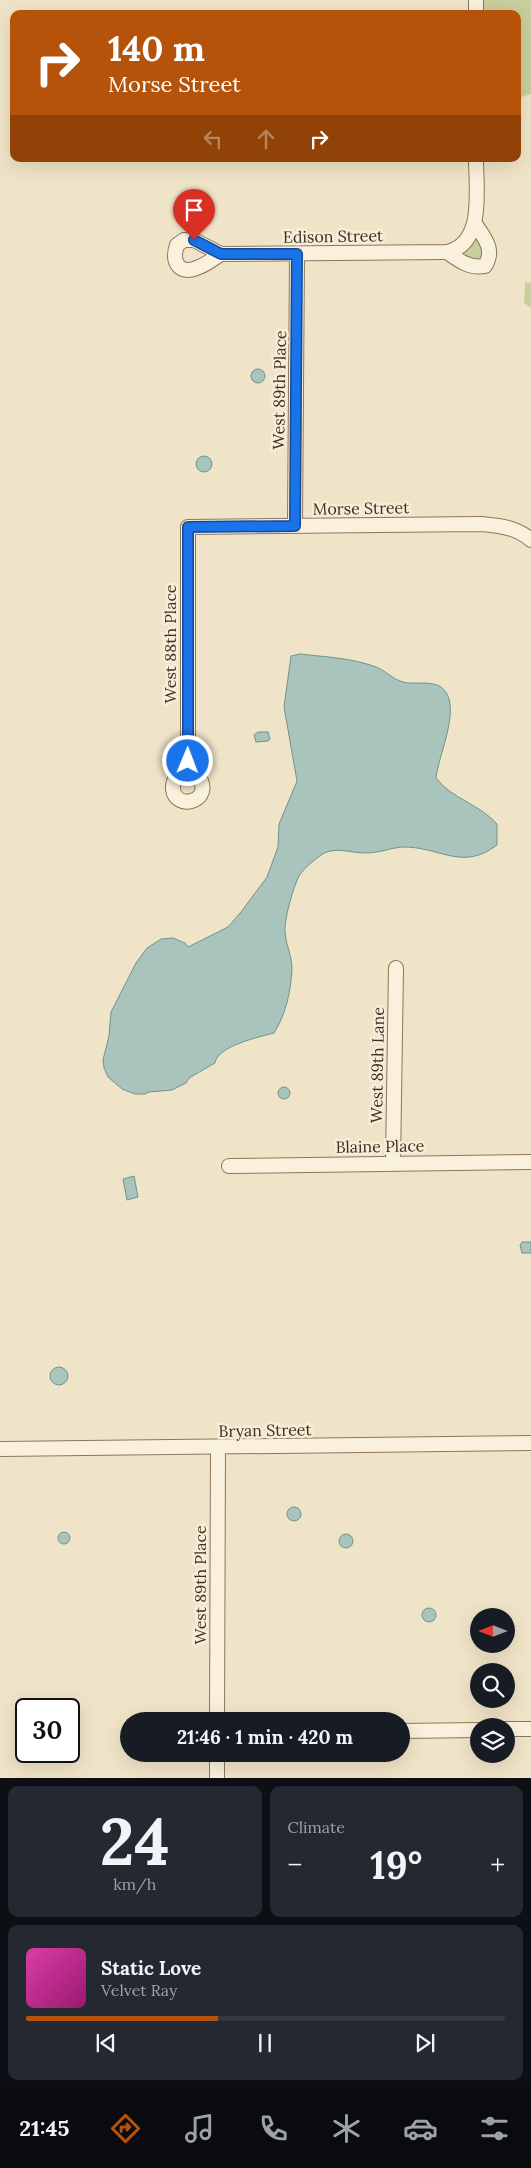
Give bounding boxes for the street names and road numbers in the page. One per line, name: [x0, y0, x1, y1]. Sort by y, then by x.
street label: Edison Street: [283, 225, 384, 247]
street label: West 89th Place: [268, 330, 290, 450]
street label: Morse Street: [313, 497, 410, 519]
street label: West 88th Place: [160, 584, 180, 704]
street label: West 89th Lane: [366, 1006, 388, 1123]
street label: Blaine Place: [335, 1135, 425, 1157]
street label: Bryan Street: [218, 1419, 312, 1441]
street label: West 89th Place: [190, 1525, 210, 1645]

